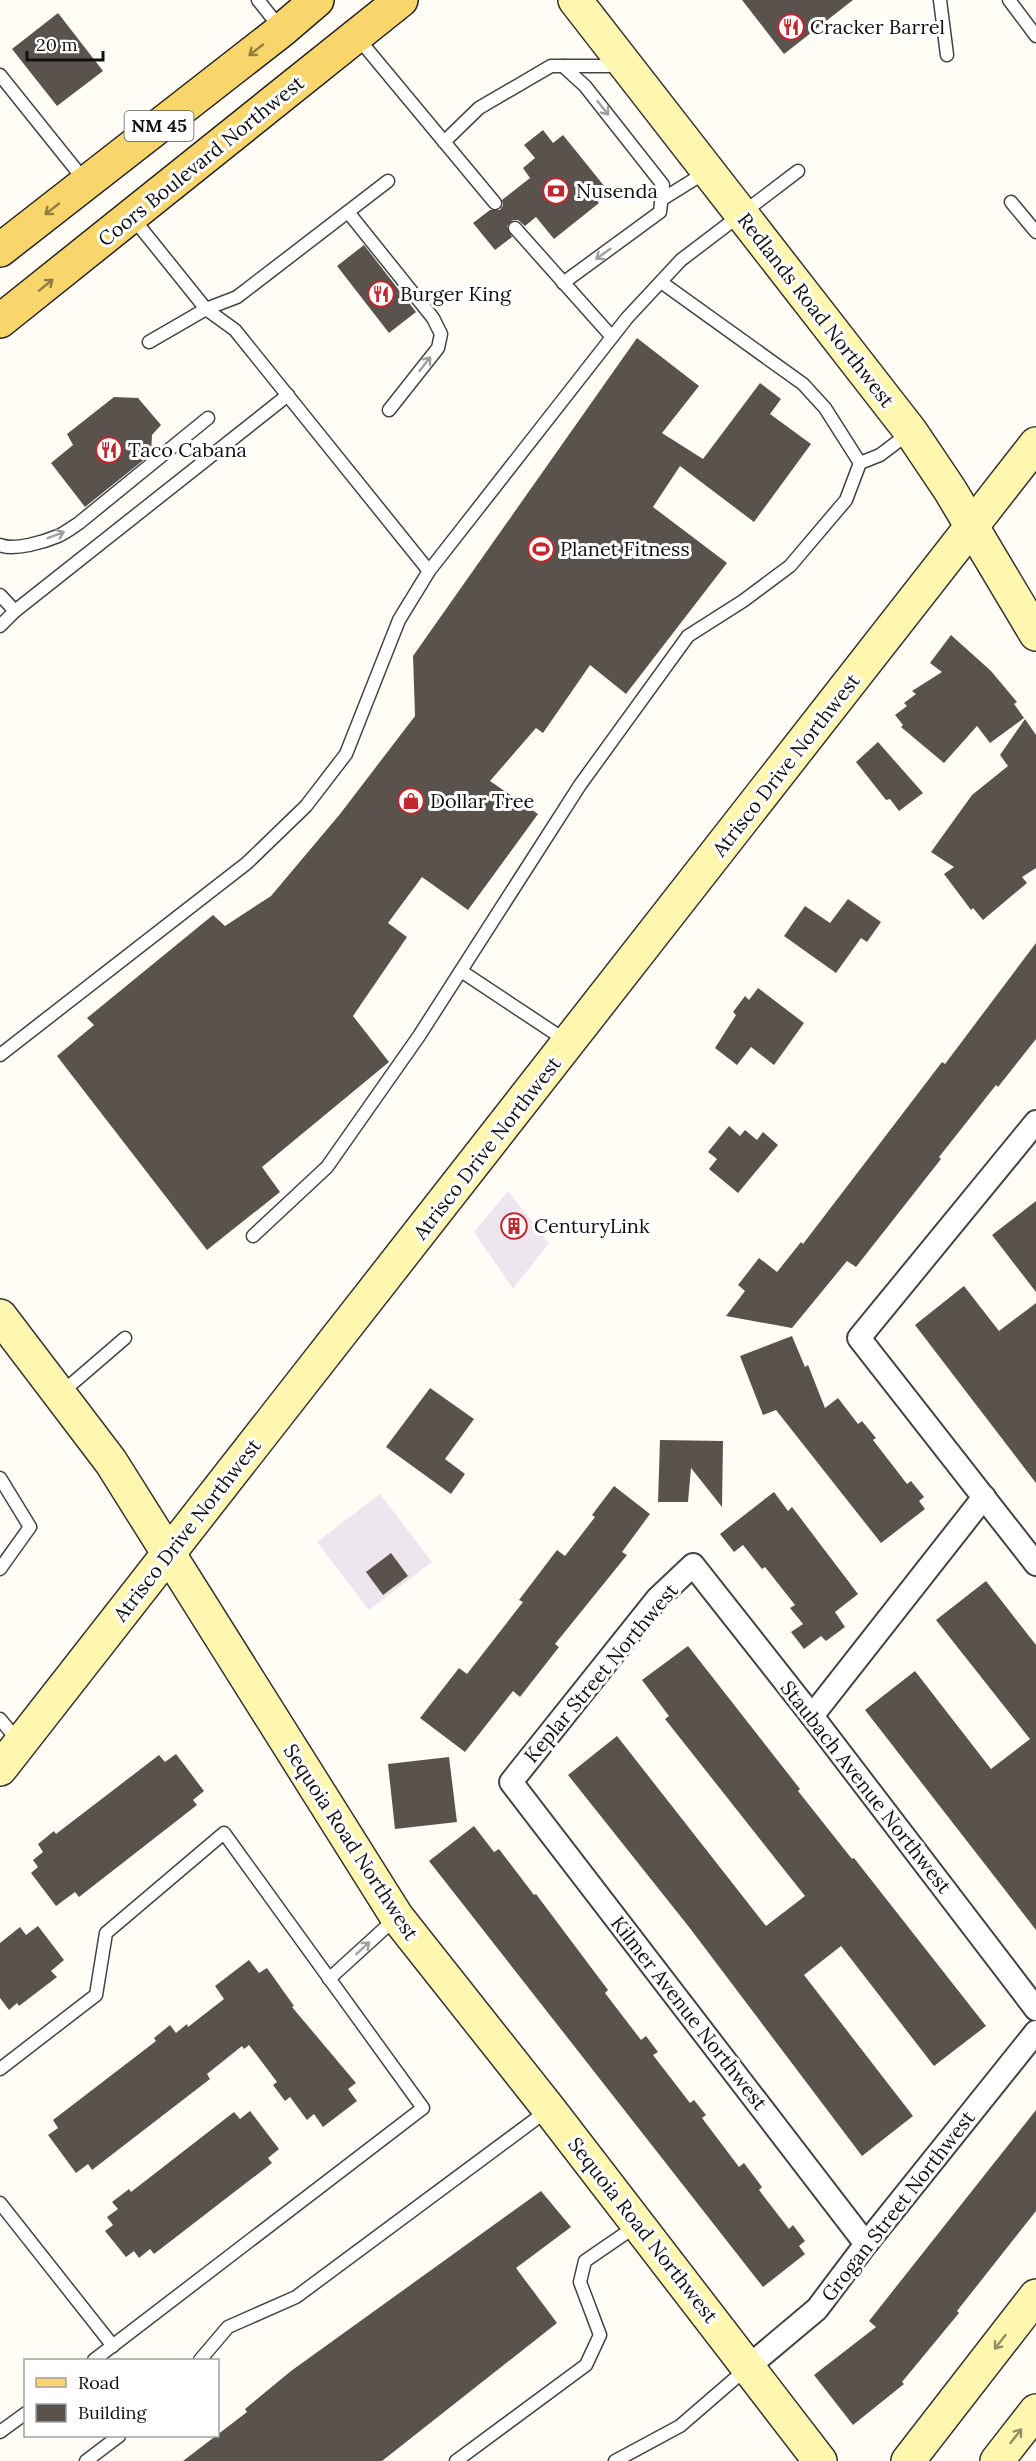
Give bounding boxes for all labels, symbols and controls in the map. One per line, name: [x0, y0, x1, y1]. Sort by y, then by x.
restaurant icon: Cracker Barrel: [776, 12, 806, 42]
place label: Cracker Barrel: [810, 14, 945, 39]
scale bar: [27, 24, 104, 62]
text: 20 m: [36, 33, 78, 56]
one-way arrow: [248, 44, 264, 57]
street label: Coors Boulevard Northwest: [93, 70, 309, 251]
one-way arrow: [597, 100, 610, 116]
road number: NM 45: [124, 111, 194, 141]
bank icon: Nusenda: [541, 176, 571, 206]
place label: Nusenda: [576, 178, 658, 203]
one-way arrow: [44, 202, 60, 215]
street label: Redlands Road Northwest: [733, 207, 900, 412]
one-way arrow: [596, 247, 612, 260]
one-way arrow: [37, 278, 53, 291]
restaurant icon: Burger King: [366, 279, 396, 309]
place label: Burger King: [400, 281, 512, 306]
one-way arrow: [418, 356, 431, 372]
restaurant icon: Taco Cabana: [94, 435, 124, 465]
place label: Taco Cabana: [128, 437, 247, 462]
one-way arrow: [47, 529, 65, 540]
sports icon: Planet Fitness: [526, 534, 556, 564]
place label: Planet Fitness: [560, 536, 690, 561]
street label: Atrisco Drive Northwest: [706, 668, 865, 862]
shop icon: Dollar Tree: [396, 786, 426, 816]
place label: Dollar Tree: [430, 788, 534, 813]
street label: Atrisco Drive Northwest: [407, 1051, 566, 1245]
building icon: CenturyLink: [499, 1211, 529, 1241]
place label: CenturyLink: [534, 1213, 650, 1238]
street label: Atrisco Drive Northwest: [107, 1433, 266, 1627]
street label: Keplar Street Northwest: [518, 1578, 683, 1767]
street label: Staubach Avenue Northwest: [776, 1675, 957, 1898]
street label: Sequoia Road Northwest: [279, 1739, 424, 1945]
street label: Kilmer Avenue Northwest: [606, 1911, 773, 2115]
one-way arrow: [355, 1941, 370, 1955]
street label: Grogan Street Northwest: [815, 2105, 980, 2306]
street label: Sequoia Road Northwest: [563, 2132, 724, 2328]
one-way arrow: [994, 2333, 1007, 2349]
legend: [24, 2359, 219, 2437]
text: Road: [78, 2371, 120, 2394]
text: Building: [78, 2401, 148, 2424]
one-way arrow: [1010, 2428, 1023, 2444]

